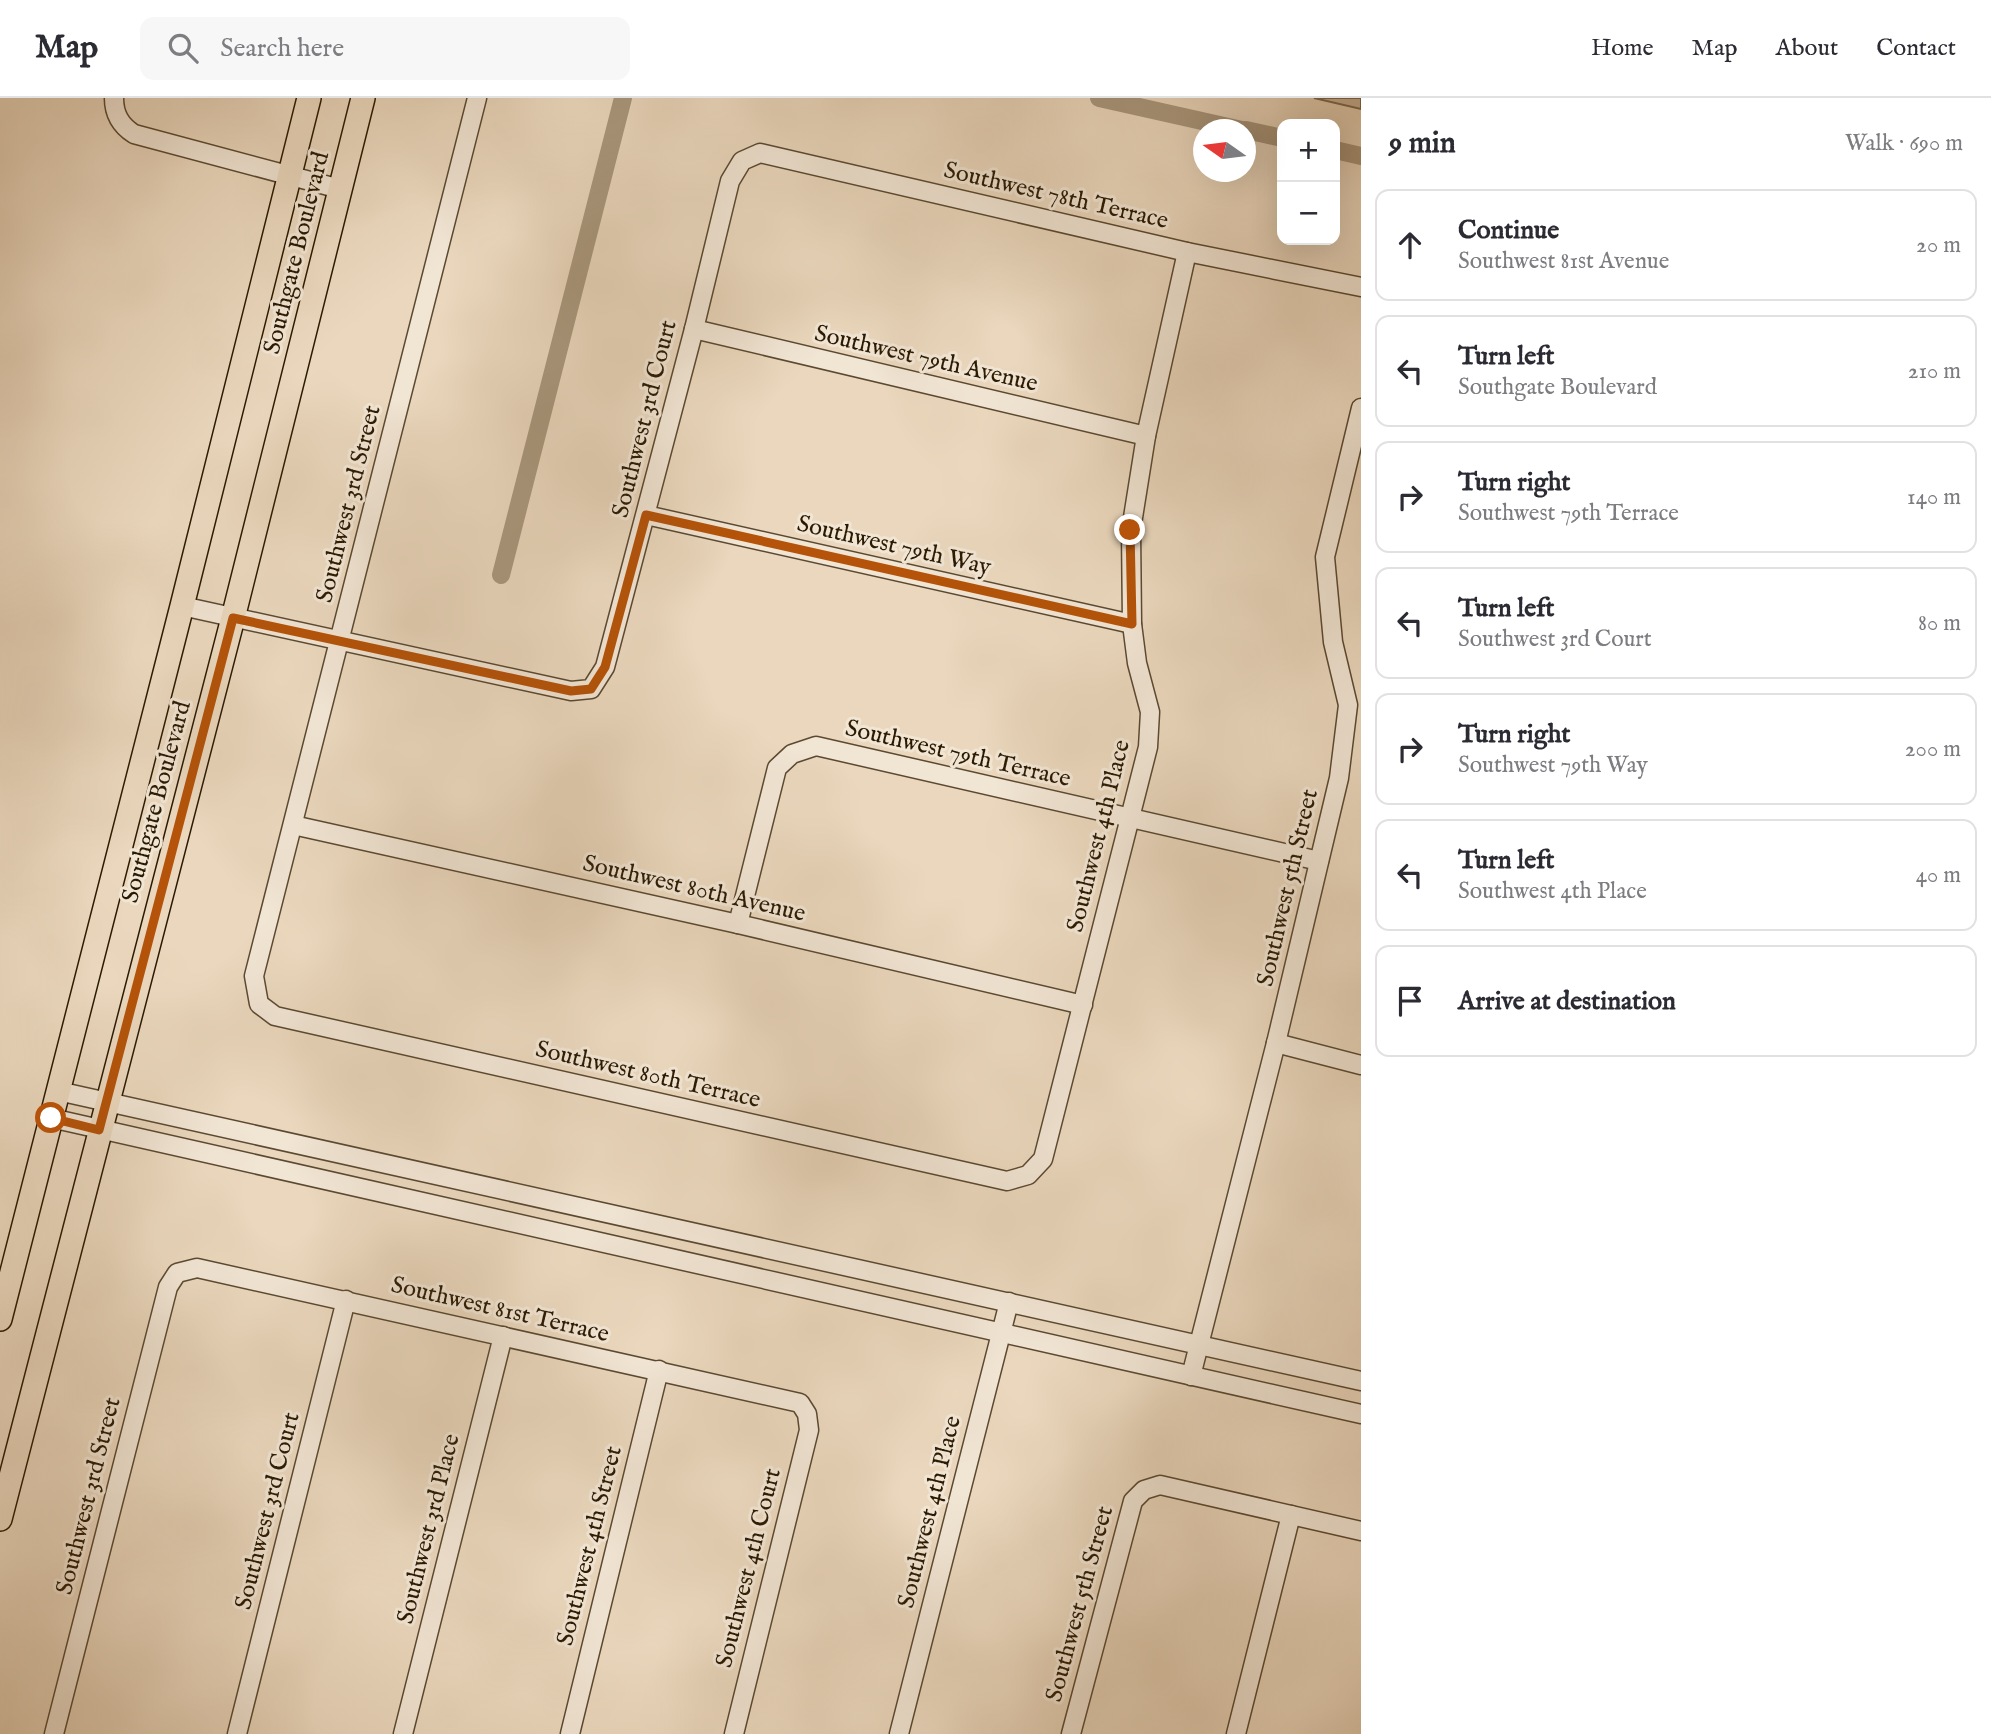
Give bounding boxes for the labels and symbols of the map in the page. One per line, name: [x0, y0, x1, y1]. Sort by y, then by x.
north arrow: [1193, 119, 1256, 182]
street label: Southgate Boulevard: [257, 148, 337, 358]
street label: Southwest 78th Terrace: [941, 155, 1171, 237]
street label: Southwest 3rd Court: [606, 317, 684, 521]
street label: Southwest 79th Avenue: [811, 318, 1041, 400]
street label: Southwest 3rd Street: [309, 402, 389, 606]
street label: Southwest 79th Way: [794, 509, 994, 583]
route end: [1114, 514, 1145, 545]
street label: Southgate Boulevard: [115, 697, 199, 906]
street label: Southwest 79th Terrace: [842, 713, 1074, 795]
street label: Southwest 4th Place: [1060, 737, 1138, 935]
street label: Southwest 5th Street: [1250, 786, 1326, 990]
street label: Southwest 80th Avenue: [580, 848, 808, 930]
street label: Southwest 80th Terrace: [532, 1034, 764, 1116]
route start: [35, 1102, 66, 1133]
street label: Southwest 81st Terrace: [388, 1270, 612, 1350]
street label: Southwest 3rd Street: [49, 1394, 129, 1598]
street label: Southwest 3rd Court: [229, 1409, 307, 1613]
street label: Southwest 4th Place: [891, 1413, 969, 1611]
street label: Southwest 3rd Place: [390, 1431, 468, 1627]
street label: Southwest 4th Street: [550, 1443, 630, 1649]
street label: Southwest 4th Court: [709, 1465, 789, 1671]
street label: Southwest 5th Street: [1039, 1503, 1121, 1705]

